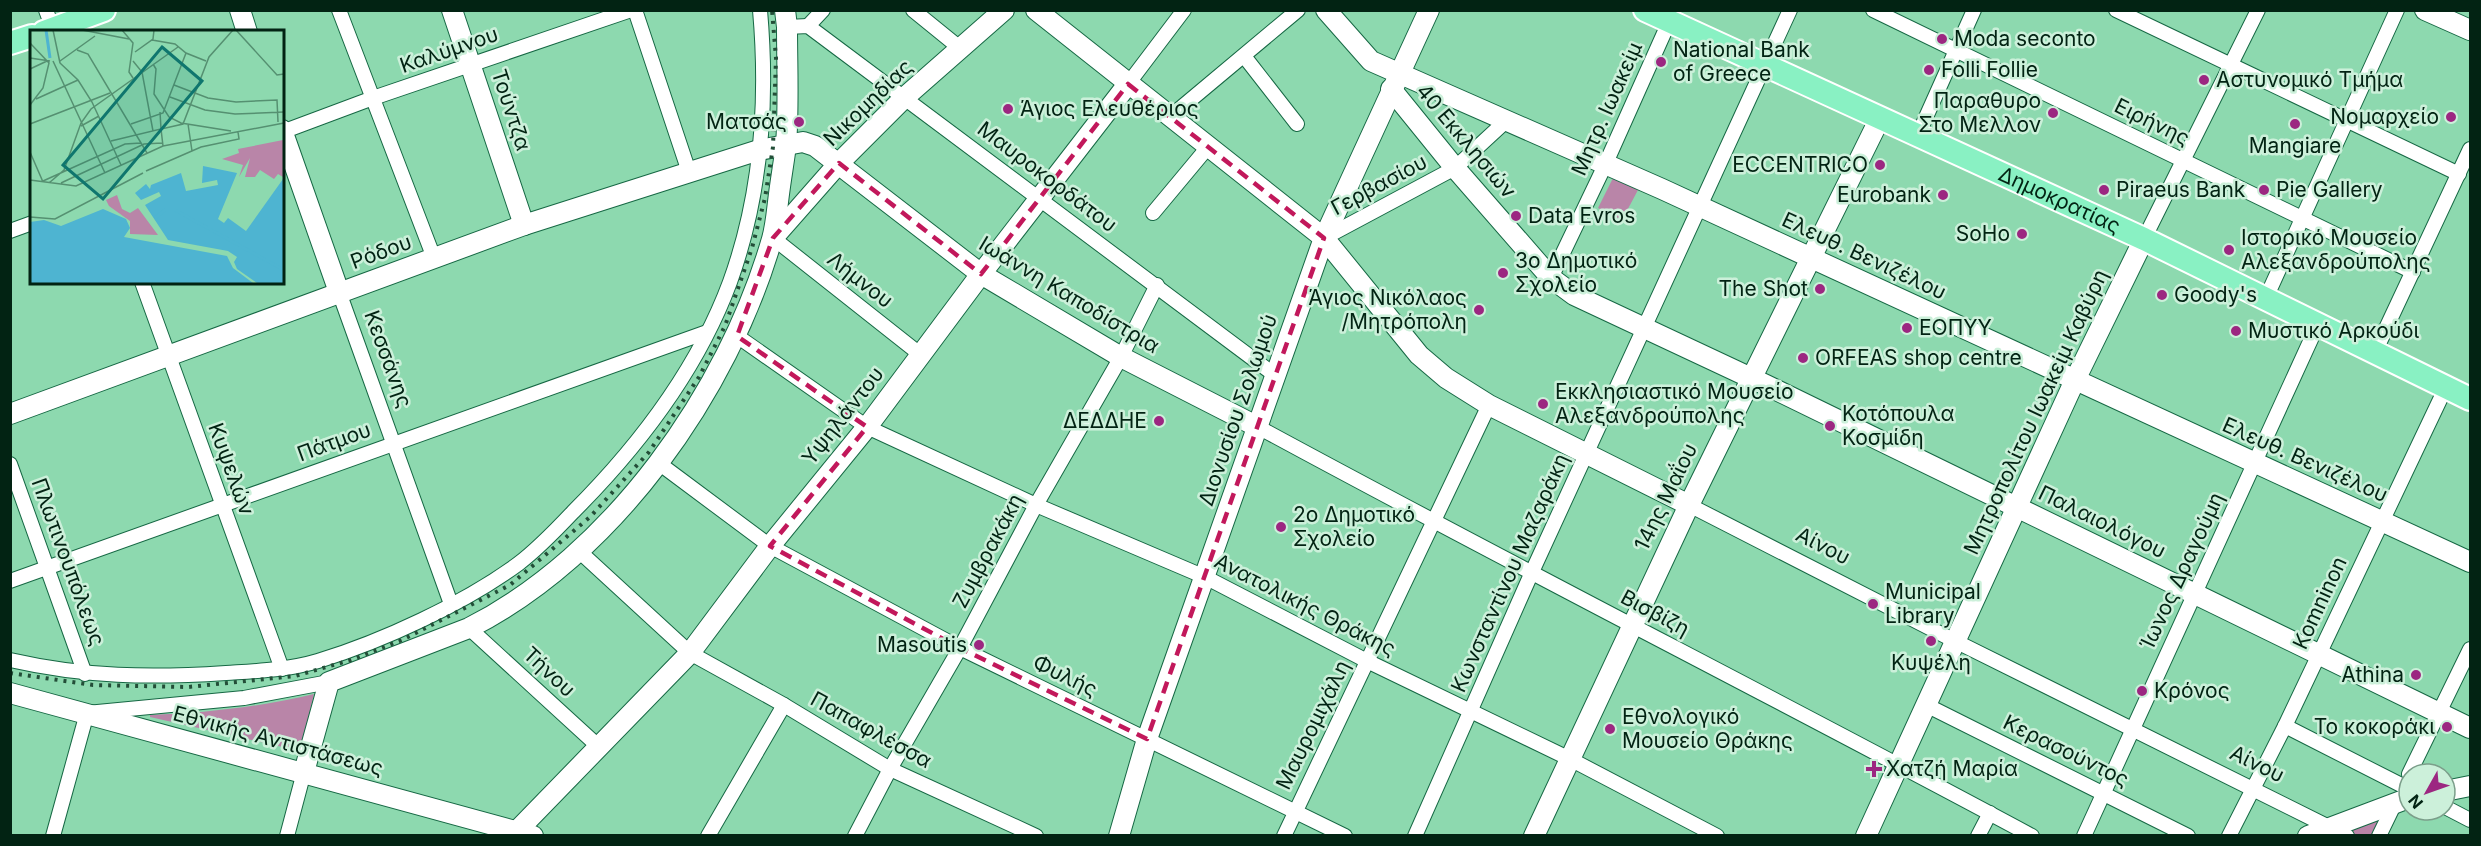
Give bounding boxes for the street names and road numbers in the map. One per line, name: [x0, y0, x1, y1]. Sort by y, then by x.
street label: Καλύμνου: [396, 21, 501, 78]
street label: Μητρ. Ιωακείμ: [1566, 38, 1647, 179]
street label: Νικομηδίας: [818, 54, 917, 151]
street label: Τούντζα: [487, 66, 536, 154]
street label: 40 Εκκλησιών: [1411, 78, 1521, 203]
street label: Ειρήνης: [2111, 93, 2194, 150]
street label: Μαυροκορδάτου: [973, 116, 1122, 237]
street label: Γερβασίου: [1327, 149, 1431, 220]
street label: Δημοκρατίας: [1995, 161, 2124, 238]
street label: Ελευθ. Βενιζέλου: [1778, 207, 1950, 305]
street label: Ρόδου: [347, 229, 415, 274]
street label: Ιωάννη Καποδίστρια: [975, 231, 1164, 358]
street label: Λήμνου: [823, 246, 898, 313]
street label: Μητροπολίτου Ιωακείμ Καβύρη: [1958, 265, 2113, 558]
street label: Κεσσάνης: [359, 307, 418, 411]
street label: Διονυσίου Σολωμού: [1193, 311, 1282, 509]
street label: Υψηλάντου: [797, 362, 889, 470]
street label: Ελευθ. Βενιζέλου: [2219, 412, 2392, 507]
street label: Πάτμου: [294, 417, 374, 466]
street label: Κυψελών: [203, 419, 260, 518]
street label: 14ης Μαΐου: [1629, 439, 1702, 554]
street label: Κωνσταντίνου Μαζαράκη: [1446, 450, 1574, 696]
street label: Πλωτινουπόλεως: [27, 475, 110, 649]
street label: Παλαιολόγου: [2035, 480, 2170, 563]
street label: Ίωνος Δραγούμη: [2134, 488, 2229, 653]
street label: Ζυμβρακάκη: [947, 489, 1028, 612]
street label: Αίνου: [1792, 521, 1854, 570]
street label: Ανατολικής Θράκης: [1211, 548, 1400, 661]
street label: Komninon: [2287, 553, 2352, 653]
street label: Βισβίζη: [1617, 584, 1694, 641]
street label: Τήνου: [518, 641, 580, 702]
street label: Φυλής: [1029, 649, 1101, 702]
street label: Μαυρομιχάλη: [1270, 656, 1355, 793]
street label: Παπαφλέσσα: [806, 686, 936, 773]
street label: Εθνικής Αντιστάσεως: [170, 700, 386, 781]
street label: Κερασούντος: [1999, 709, 2133, 792]
street label: Αίνου: [2226, 740, 2288, 787]

